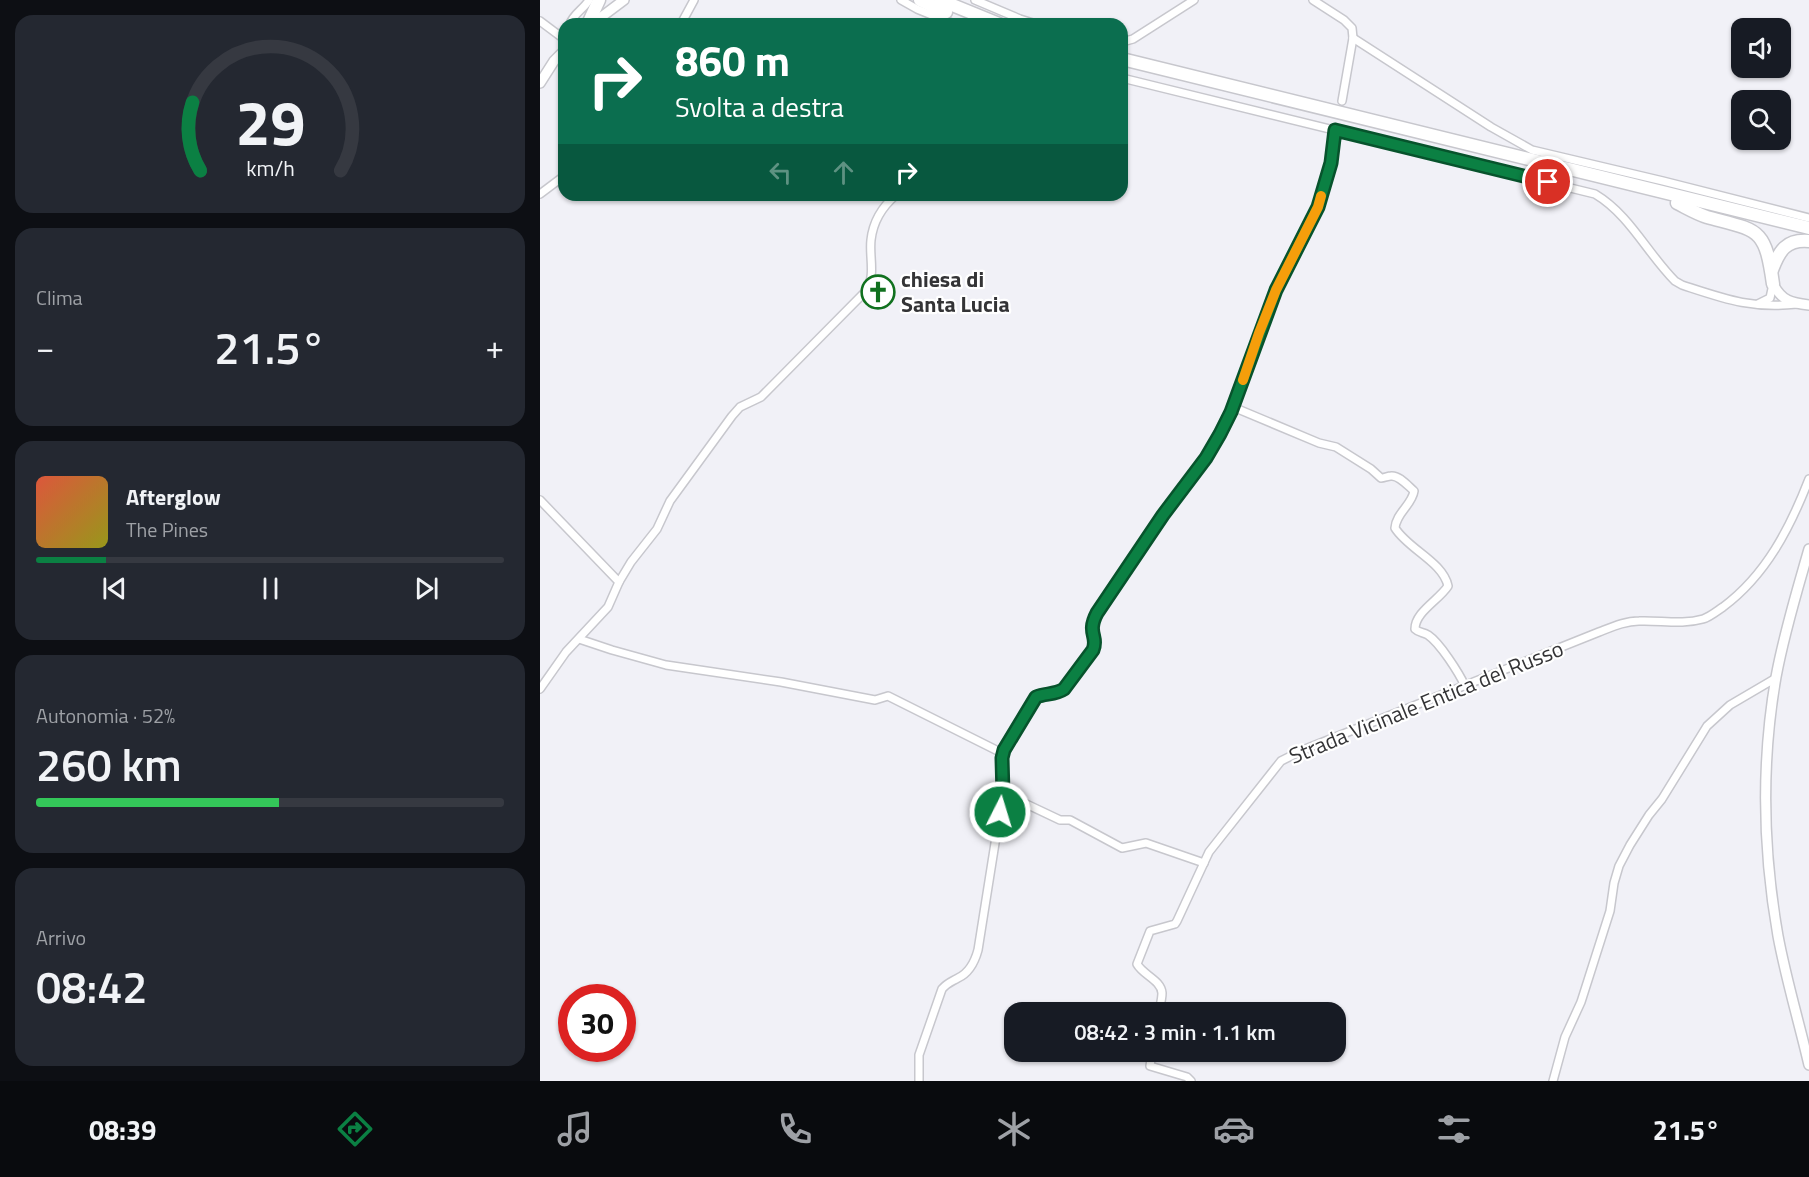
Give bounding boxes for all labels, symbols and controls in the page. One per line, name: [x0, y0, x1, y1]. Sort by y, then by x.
map controls: [1731, 18, 1791, 150]
button: sound: [1731, 18, 1791, 78]
text: 860 m: [675, 28, 790, 92]
icon: right: [576, 42, 654, 120]
text: 29: [235, 74, 305, 169]
text: Svolta a destra: [675, 86, 844, 127]
button: search: [1731, 90, 1791, 150]
text: km/h: [246, 152, 294, 184]
icon: left: [764, 156, 797, 189]
icon: ahead: [827, 156, 860, 189]
icon: right: [890, 156, 923, 189]
pin: [1522, 156, 1573, 207]
icon: arrive: [1531, 165, 1564, 198]
place label: chiesa di Santa Lucia: [901, 262, 1010, 321]
church icon: chiesa di Santa Lucia: [860, 274, 896, 310]
text: Clima: [36, 282, 83, 313]
text: 21.5°: [214, 313, 326, 381]
text: −: [36, 322, 54, 372]
text: +: [486, 322, 504, 372]
text: Afterglow: [126, 480, 221, 514]
text: The Pines: [126, 514, 208, 545]
icon: previous: [98, 572, 131, 605]
icon: pause: [254, 572, 287, 605]
icon: next: [410, 572, 443, 605]
street label: Strada Vicinale Entica del Russo: [1284, 631, 1568, 773]
text: Autonomia · 52%: [36, 700, 175, 731]
text: 260 km: [36, 730, 182, 798]
position arrow: [968, 780, 1032, 844]
text: Arrivo: [36, 922, 86, 953]
text: 08:42: [36, 952, 148, 1020]
speed limit sign: 30: [558, 984, 636, 1062]
text: 08:42 · 3 min · 1.1 km: [1074, 1015, 1276, 1049]
icon: directions: [334, 1108, 376, 1150]
icon: music: [554, 1108, 596, 1150]
icon: phone: [774, 1108, 816, 1150]
icon: climate: [993, 1108, 1035, 1150]
icon: car: [1213, 1108, 1255, 1150]
icon: filters: [1433, 1108, 1475, 1150]
text: 08:39: [89, 1109, 156, 1150]
text: 21.5°: [1653, 1109, 1720, 1150]

